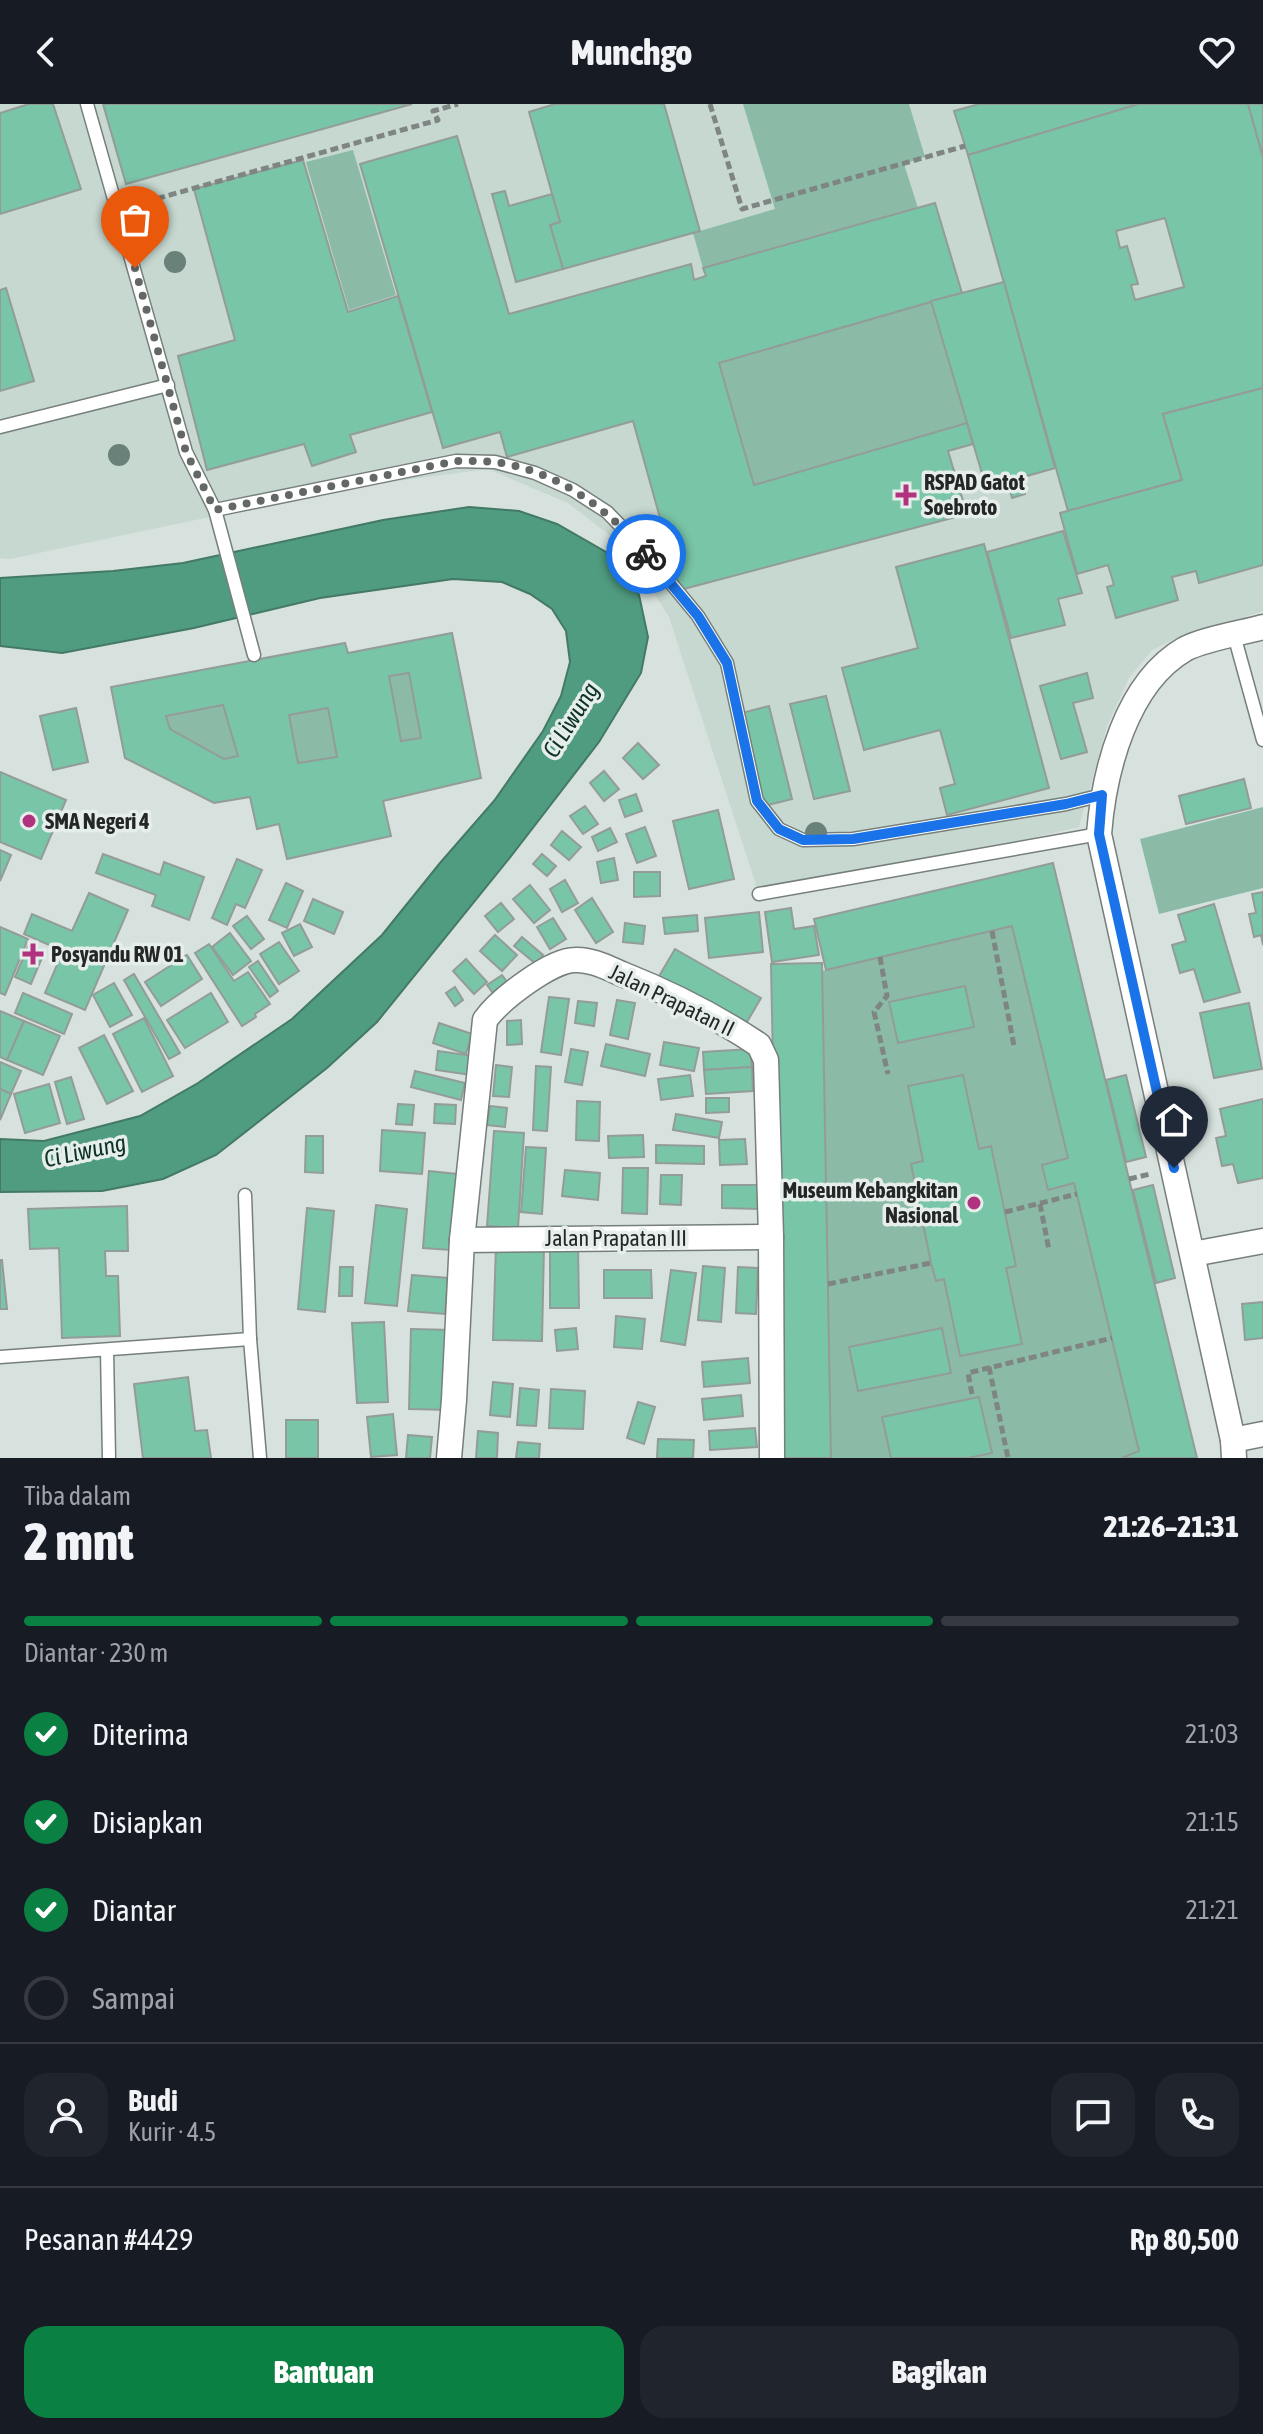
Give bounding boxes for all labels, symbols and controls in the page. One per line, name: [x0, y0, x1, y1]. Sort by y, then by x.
icon: back: [24, 30, 68, 74]
icon: heart: [1195, 30, 1239, 74]
text: Munchgo: [571, 31, 692, 73]
pin: [101, 186, 169, 268]
icon: bag: [113, 198, 157, 242]
place label: RSPAD Gatot Soebroto: [924, 469, 1026, 520]
marker: RSPAD Gatot Soebroto: [895, 484, 917, 506]
courier: [606, 514, 686, 594]
icon: bike: [624, 532, 668, 576]
water label: Ci Liwung: [537, 677, 604, 762]
place label: SMA Negeri 4: [45, 808, 150, 834]
marker: SMA Negeri 4: [20, 812, 38, 830]
place label: Posyandu RW 01: [51, 941, 184, 967]
marker: Posyandu RW 01: [22, 943, 44, 965]
street label: Jalan Prapatan II: [605, 958, 739, 1042]
pin: [1140, 1086, 1208, 1168]
icon: home: [1152, 1098, 1196, 1142]
water label: Ci Liwung: [41, 1129, 128, 1172]
place label: Museum Kebangkitan Nasional: [782, 1177, 959, 1228]
marker: Museum Kebangkitan Nasional: [965, 1194, 983, 1212]
street label: Jalan Prapatan III: [545, 1225, 687, 1251]
text: Tiba dalam: [24, 1481, 131, 1511]
text: 21:26–21:31: [1104, 1509, 1239, 1543]
text: 2 mnt: [24, 1511, 133, 1571]
text: Diantar · 230 m: [24, 1638, 168, 1668]
icon: check: [24, 1712, 68, 1756]
text: Diterima: [92, 1717, 189, 1751]
text: 21:03: [1185, 1719, 1239, 1749]
icon: check: [24, 1800, 68, 1844]
text: Disiapkan: [92, 1805, 203, 1839]
text: 21:15: [1185, 1807, 1239, 1837]
icon: check: [24, 1888, 68, 1932]
text: Diantar: [92, 1893, 176, 1927]
text: 21:21: [1185, 1895, 1239, 1925]
text: Sampai: [92, 1981, 175, 2015]
button: person: [24, 2073, 108, 2157]
button: chat: [1051, 2073, 1135, 2157]
button: phone: [1155, 2073, 1239, 2157]
text: Budi: [128, 2083, 178, 2117]
text: Kurir · 4.5: [128, 2117, 216, 2147]
text: Pesanan #4429: [24, 2222, 193, 2256]
text: Rp 80,500: [1130, 2222, 1239, 2256]
button: Bantuan: [24, 2326, 624, 2418]
button: Bagikan: [640, 2326, 1239, 2418]

